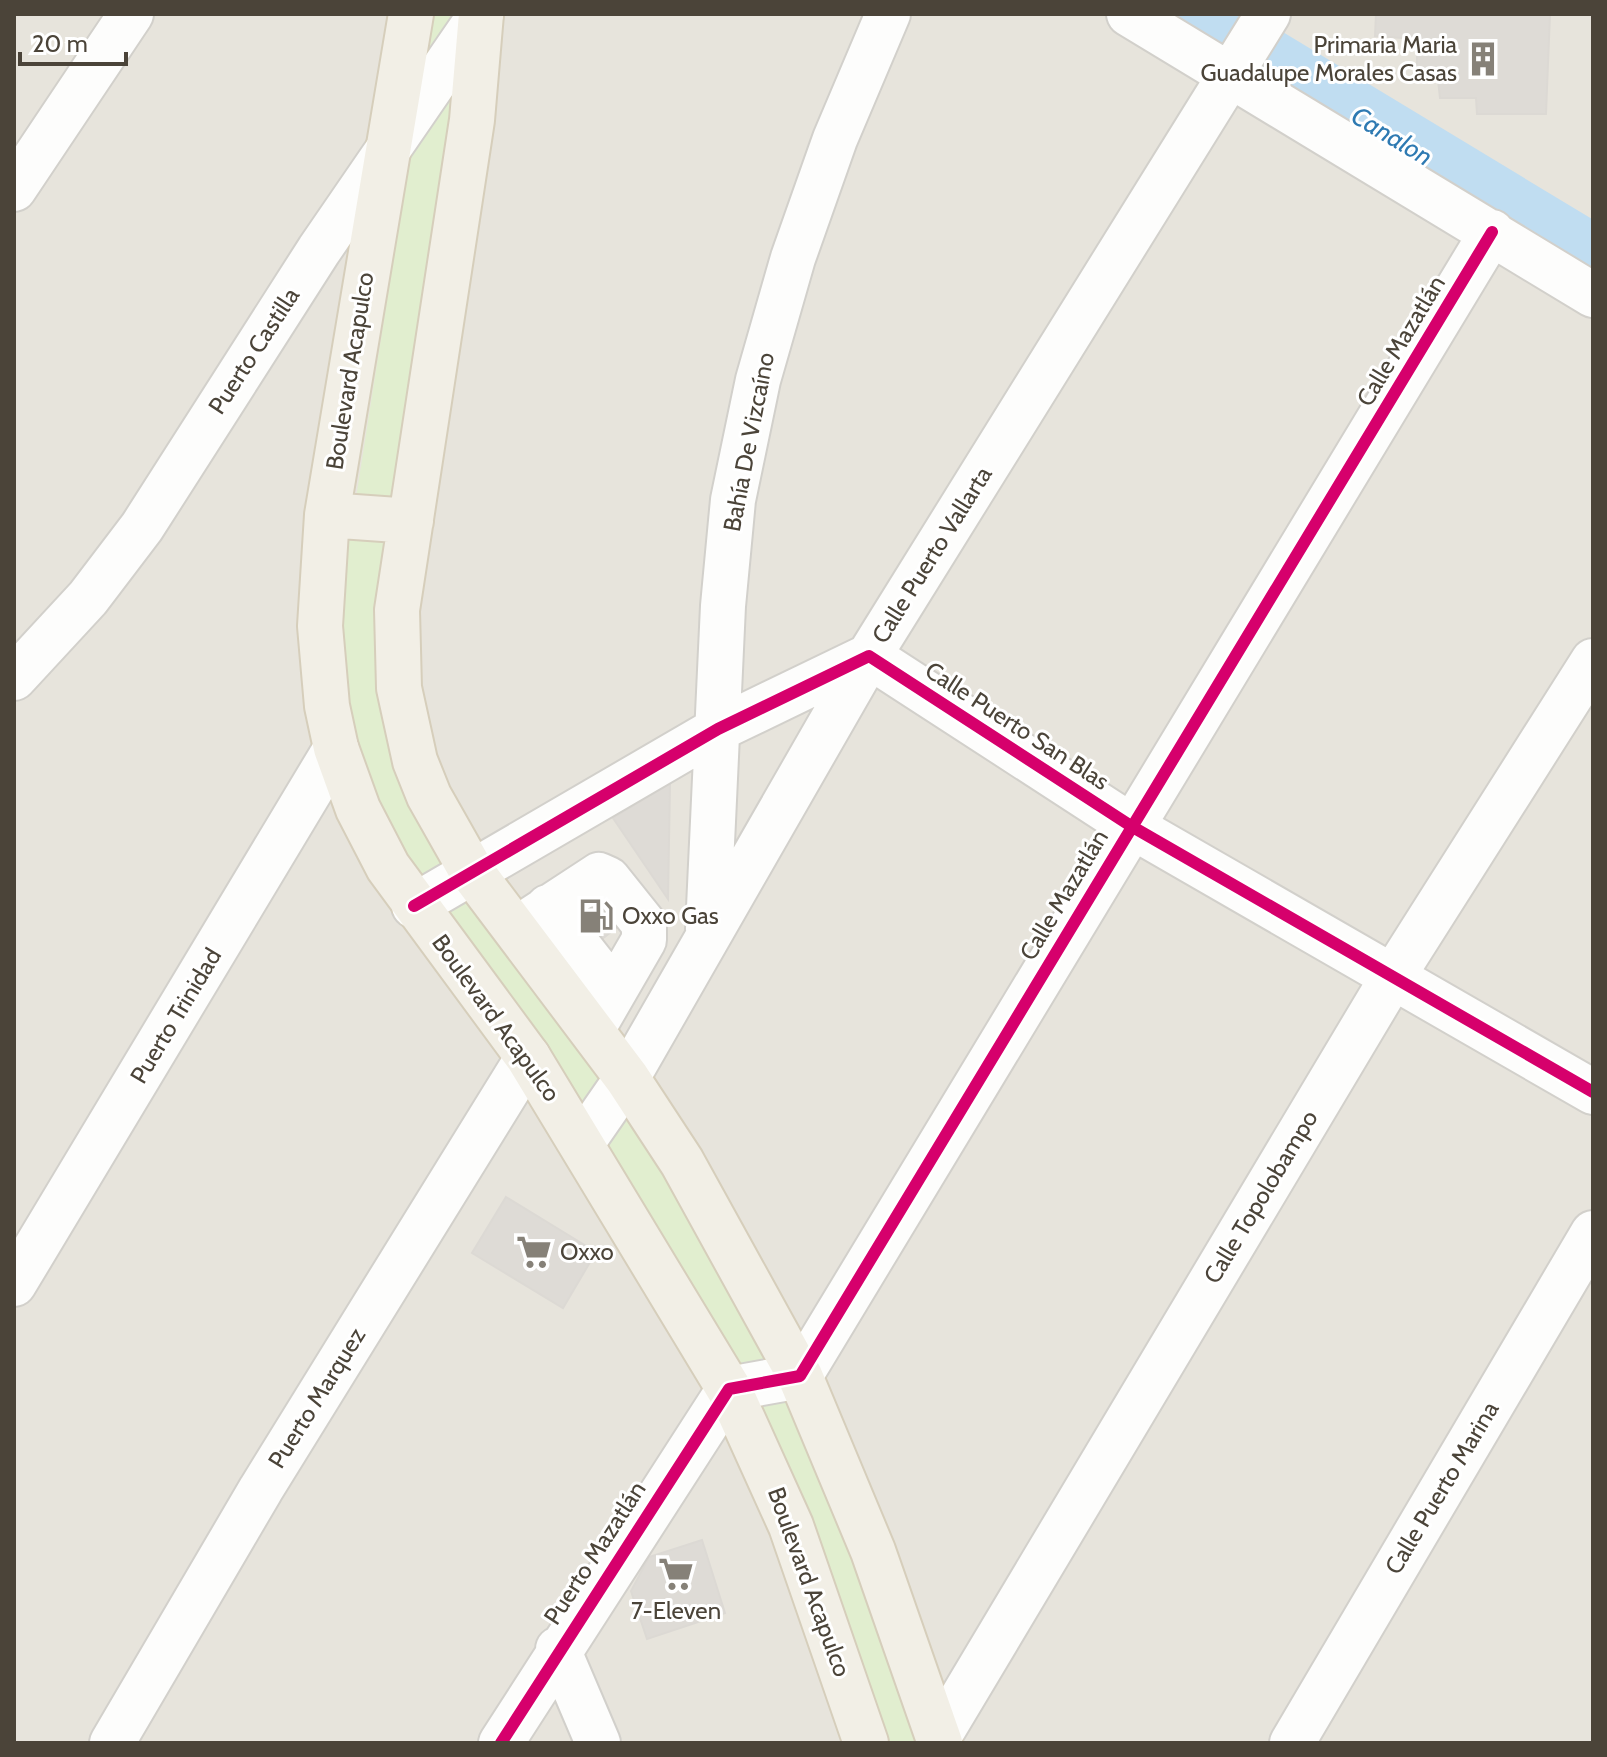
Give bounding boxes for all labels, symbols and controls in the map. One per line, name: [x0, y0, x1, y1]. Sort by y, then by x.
scale bar: [20, 16, 126, 66]
text: 20 m: [32, 29, 88, 58]
place label: Primaria Maria Guadalupe Morales Casas: [1201, 30, 1457, 87]
building icon: Primaria Maria Guadalupe Morales Casas: [1464, 40, 1502, 78]
water label: Canalon: [1346, 99, 1438, 173]
street label: Boulevard Acapulco: [320, 270, 379, 472]
street label: Calle Mazatlán: [1350, 270, 1451, 411]
street label: Puerto Castilla: [202, 282, 305, 419]
street label: Bahía De Vizcaíno: [717, 350, 780, 534]
street label: Calle Puerto Vallarta: [865, 461, 998, 649]
street label: Calle Puerto San Blas: [920, 655, 1115, 796]
street label: Calle Mazatlán: [1013, 824, 1114, 965]
fuel station icon: Oxxo Gas: [577, 897, 615, 935]
place label: Oxxo Gas: [622, 901, 719, 930]
street label: Boulevard Acapulco: [426, 929, 567, 1107]
street label: Puerto Trinidad: [124, 943, 227, 1089]
street label: Calle Topolobampo: [1197, 1105, 1324, 1289]
supermarket icon: Oxxo: [515, 1233, 553, 1271]
place label: Oxxo: [560, 1237, 614, 1266]
street label: Puerto Marquez: [262, 1322, 371, 1473]
street label: Calle Puerto Marina: [1379, 1396, 1505, 1579]
street label: Puerto Mazatlán: [538, 1476, 652, 1630]
street label: Boulevard Acapulco: [762, 1483, 857, 1680]
supermarket icon: 7-Eleven: [657, 1555, 695, 1593]
place label: 7-Eleven: [631, 1596, 721, 1625]

